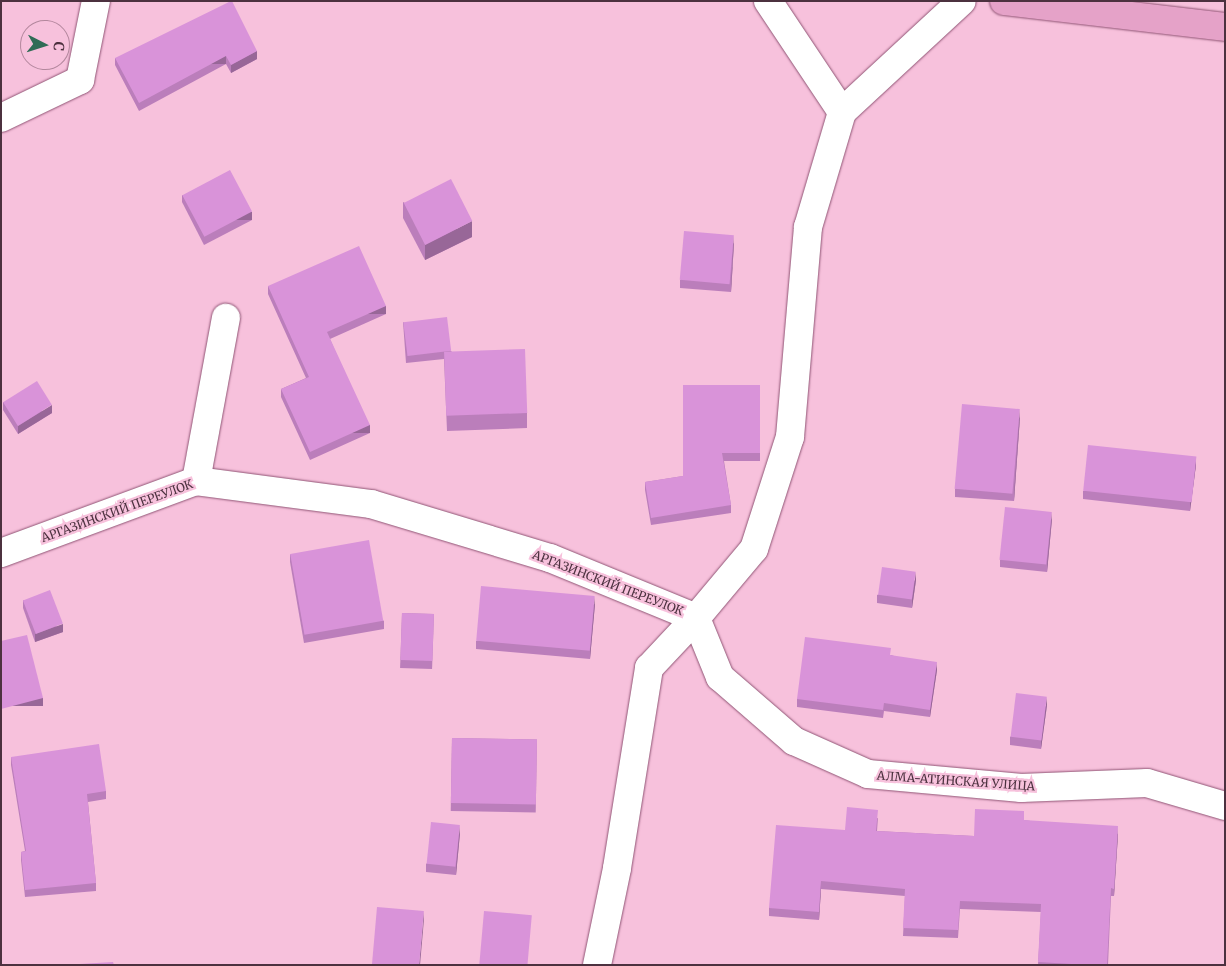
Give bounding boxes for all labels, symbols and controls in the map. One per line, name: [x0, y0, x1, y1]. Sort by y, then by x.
north arrow: [20, 20, 70, 70]
text: С: [50, 41, 68, 52]
street label: АРГАЗИНСКИЙ ПЕРЕУЛОК: [39, 477, 195, 545]
street label: АРГАЗИНСКИЙ ПЕРЕУЛОК: [530, 548, 686, 618]
street label: АЛМА-АТИНСКАЯ УЛИЦА: [876, 768, 1036, 794]

